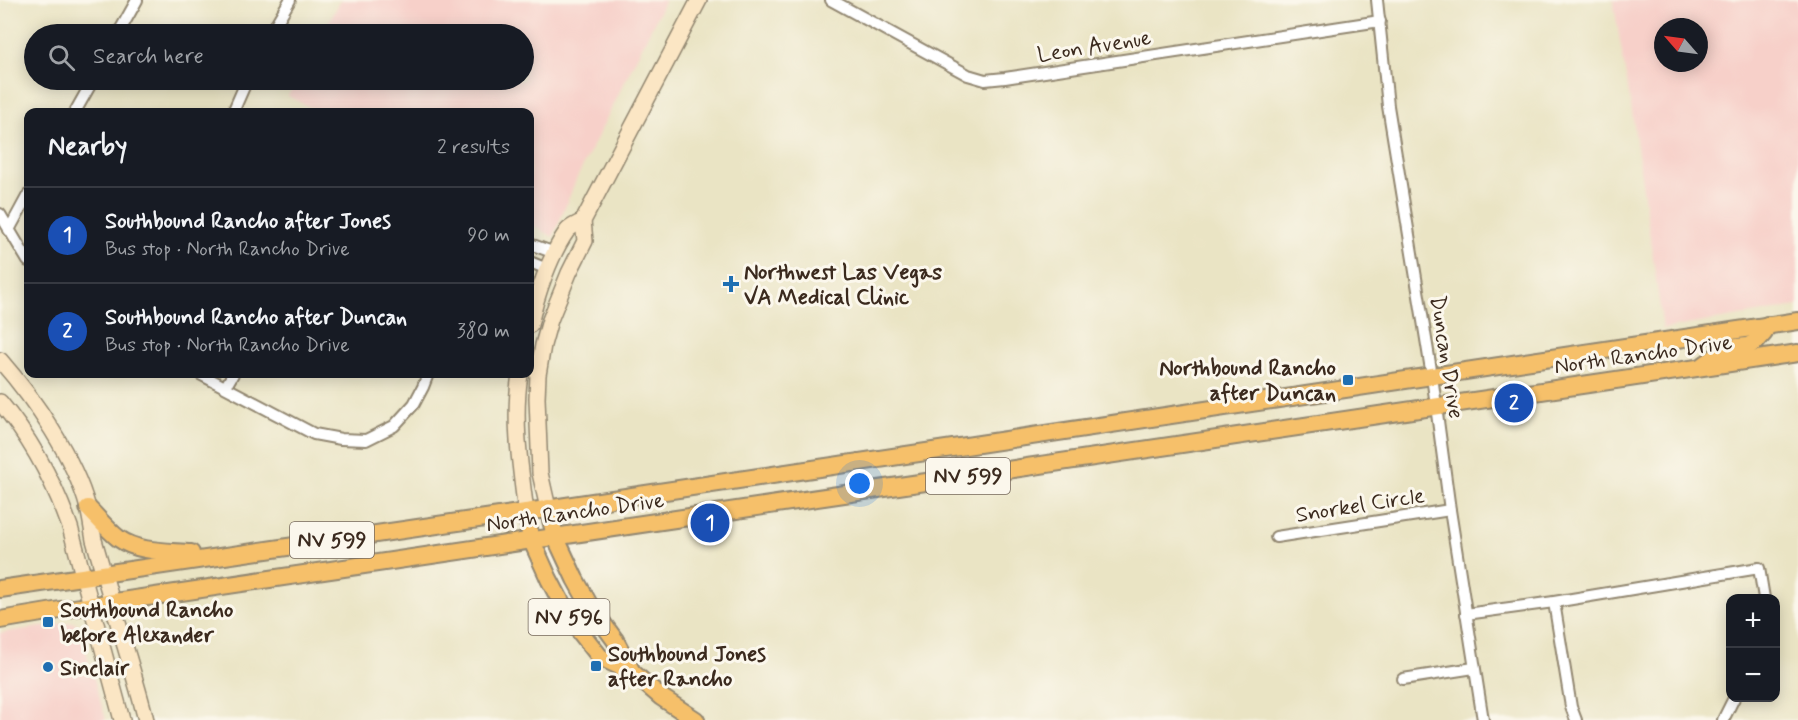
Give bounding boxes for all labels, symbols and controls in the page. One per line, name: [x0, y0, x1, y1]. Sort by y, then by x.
north arrow: [1654, 18, 1708, 72]
search box: [24, 24, 534, 90]
street label: Leon Avenue: [1035, 24, 1153, 70]
icon: search: [45, 41, 78, 74]
text: Search here: [93, 43, 204, 71]
text: Nearby: [48, 130, 127, 164]
text: 2 results: [437, 134, 510, 161]
text: Southbound Rancho after Jones: [105, 208, 391, 236]
text: 1: [63, 222, 72, 249]
text: 90 m: [467, 222, 510, 249]
text: Bus stop · North Rancho Drive: [105, 236, 350, 263]
place label: Northwest Las Vegas VA Medical Clinic: [744, 259, 942, 312]
marker: Northwest Las Vegas VA Medical Clinic: [722, 275, 740, 293]
street label: Duncan Drive: [1422, 294, 1470, 421]
text: Southbound Rancho after Duncan: [105, 304, 407, 332]
text: 2: [63, 318, 72, 345]
text: 380 m: [457, 318, 510, 345]
street label: North Rancho Drive: [1553, 329, 1734, 381]
text: Bus stop · North Rancho Drive: [105, 332, 350, 359]
place label: Northbound Rancho after Duncan: [1159, 355, 1336, 408]
marker: Northbound Rancho after Duncan: [1341, 373, 1355, 387]
pin: 2: [1494, 380, 1534, 426]
road number: NV 599: [926, 458, 1010, 494]
your location: [845, 469, 874, 498]
street label: Snorkel Circle: [1294, 482, 1427, 530]
street label: North Rancho Drive: [485, 487, 666, 539]
pin: 1: [690, 500, 730, 546]
road number: NV 599: [290, 522, 374, 558]
map controls: [1726, 594, 1780, 702]
button: +: [1726, 594, 1780, 648]
place label: Southbound Rancho before Alexander: [60, 597, 233, 652]
road number: NV 596: [528, 599, 610, 635]
marker: Southbound Rancho before Alexander: [41, 615, 55, 629]
place label: Southbound Jones after Rancho: [608, 641, 766, 694]
button: −: [1726, 648, 1780, 702]
place label: Sinclair: [60, 655, 130, 683]
marker: Southbound Jones after Rancho: [589, 659, 603, 673]
marker: Sinclair: [41, 660, 55, 674]

